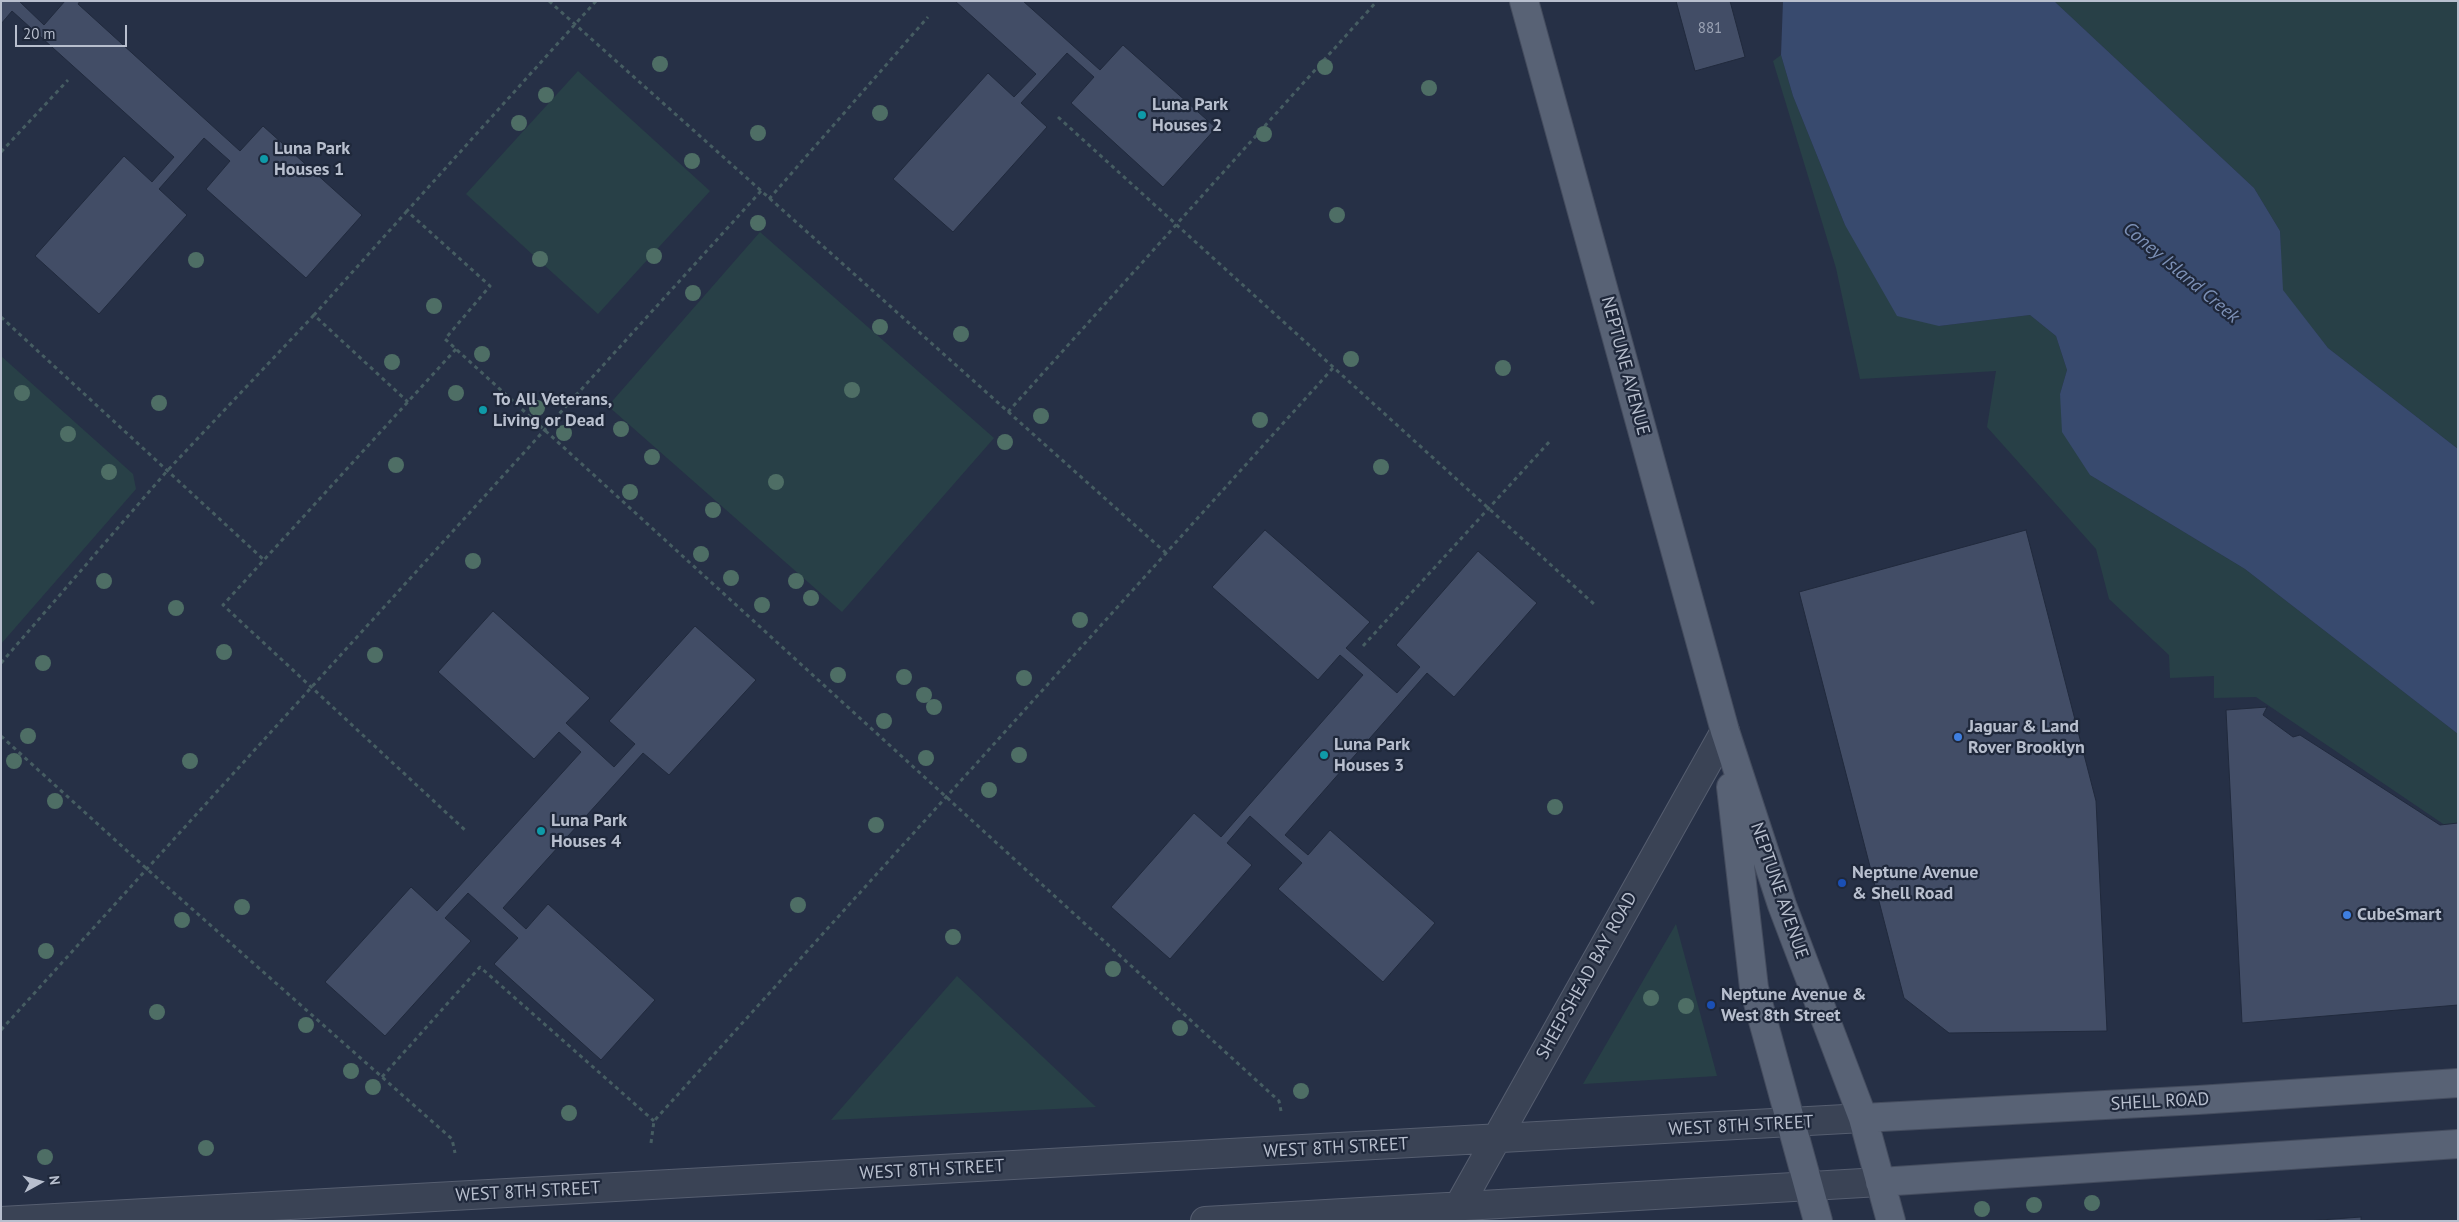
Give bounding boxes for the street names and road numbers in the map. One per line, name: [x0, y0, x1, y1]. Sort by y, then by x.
street label: NEPTUNE AVENUE: [1596, 294, 1654, 438]
street label: NEPTUNE AVENUE: [1746, 820, 1812, 962]
street label: SHEEPSHEAD BAY ROAD: [1532, 888, 1642, 1064]
street label: SHELL ROAD: [2110, 1089, 2210, 1115]
street label: WEST 8TH STREET: [1668, 1111, 1814, 1141]
street label: WEST 8TH STREET: [1263, 1133, 1409, 1163]
street label: WEST 8TH STREET: [859, 1155, 1005, 1185]
street label: WEST 8TH STREET: [455, 1177, 601, 1207]

